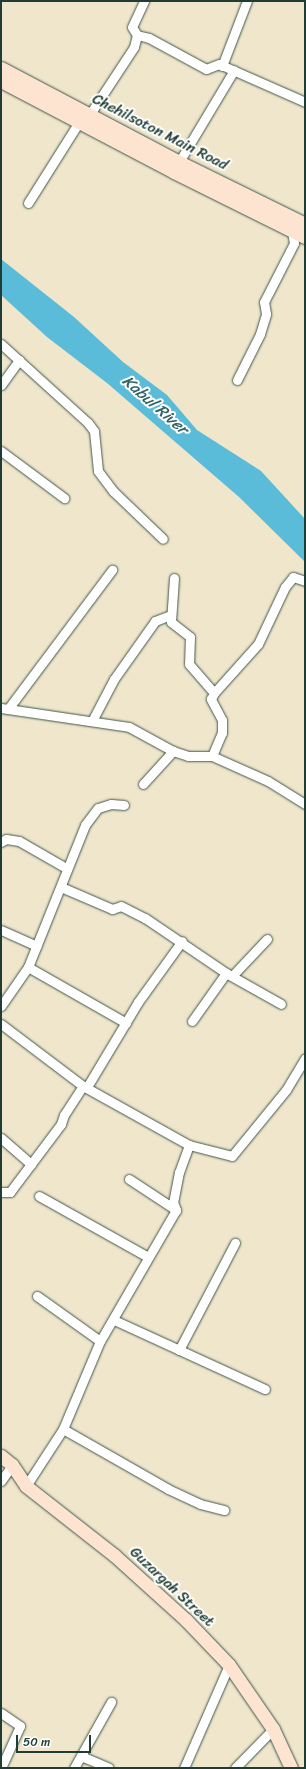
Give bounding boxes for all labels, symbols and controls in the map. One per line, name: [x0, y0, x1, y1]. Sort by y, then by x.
street label: Chehilsoton Main Road: [89, 90, 231, 174]
water label: Kabul River: [118, 371, 192, 439]
street label: Guzargah Street: [126, 1543, 218, 1631]
scale bar: [18, 1727, 93, 1753]
text: 50 m: [23, 1731, 50, 1753]

